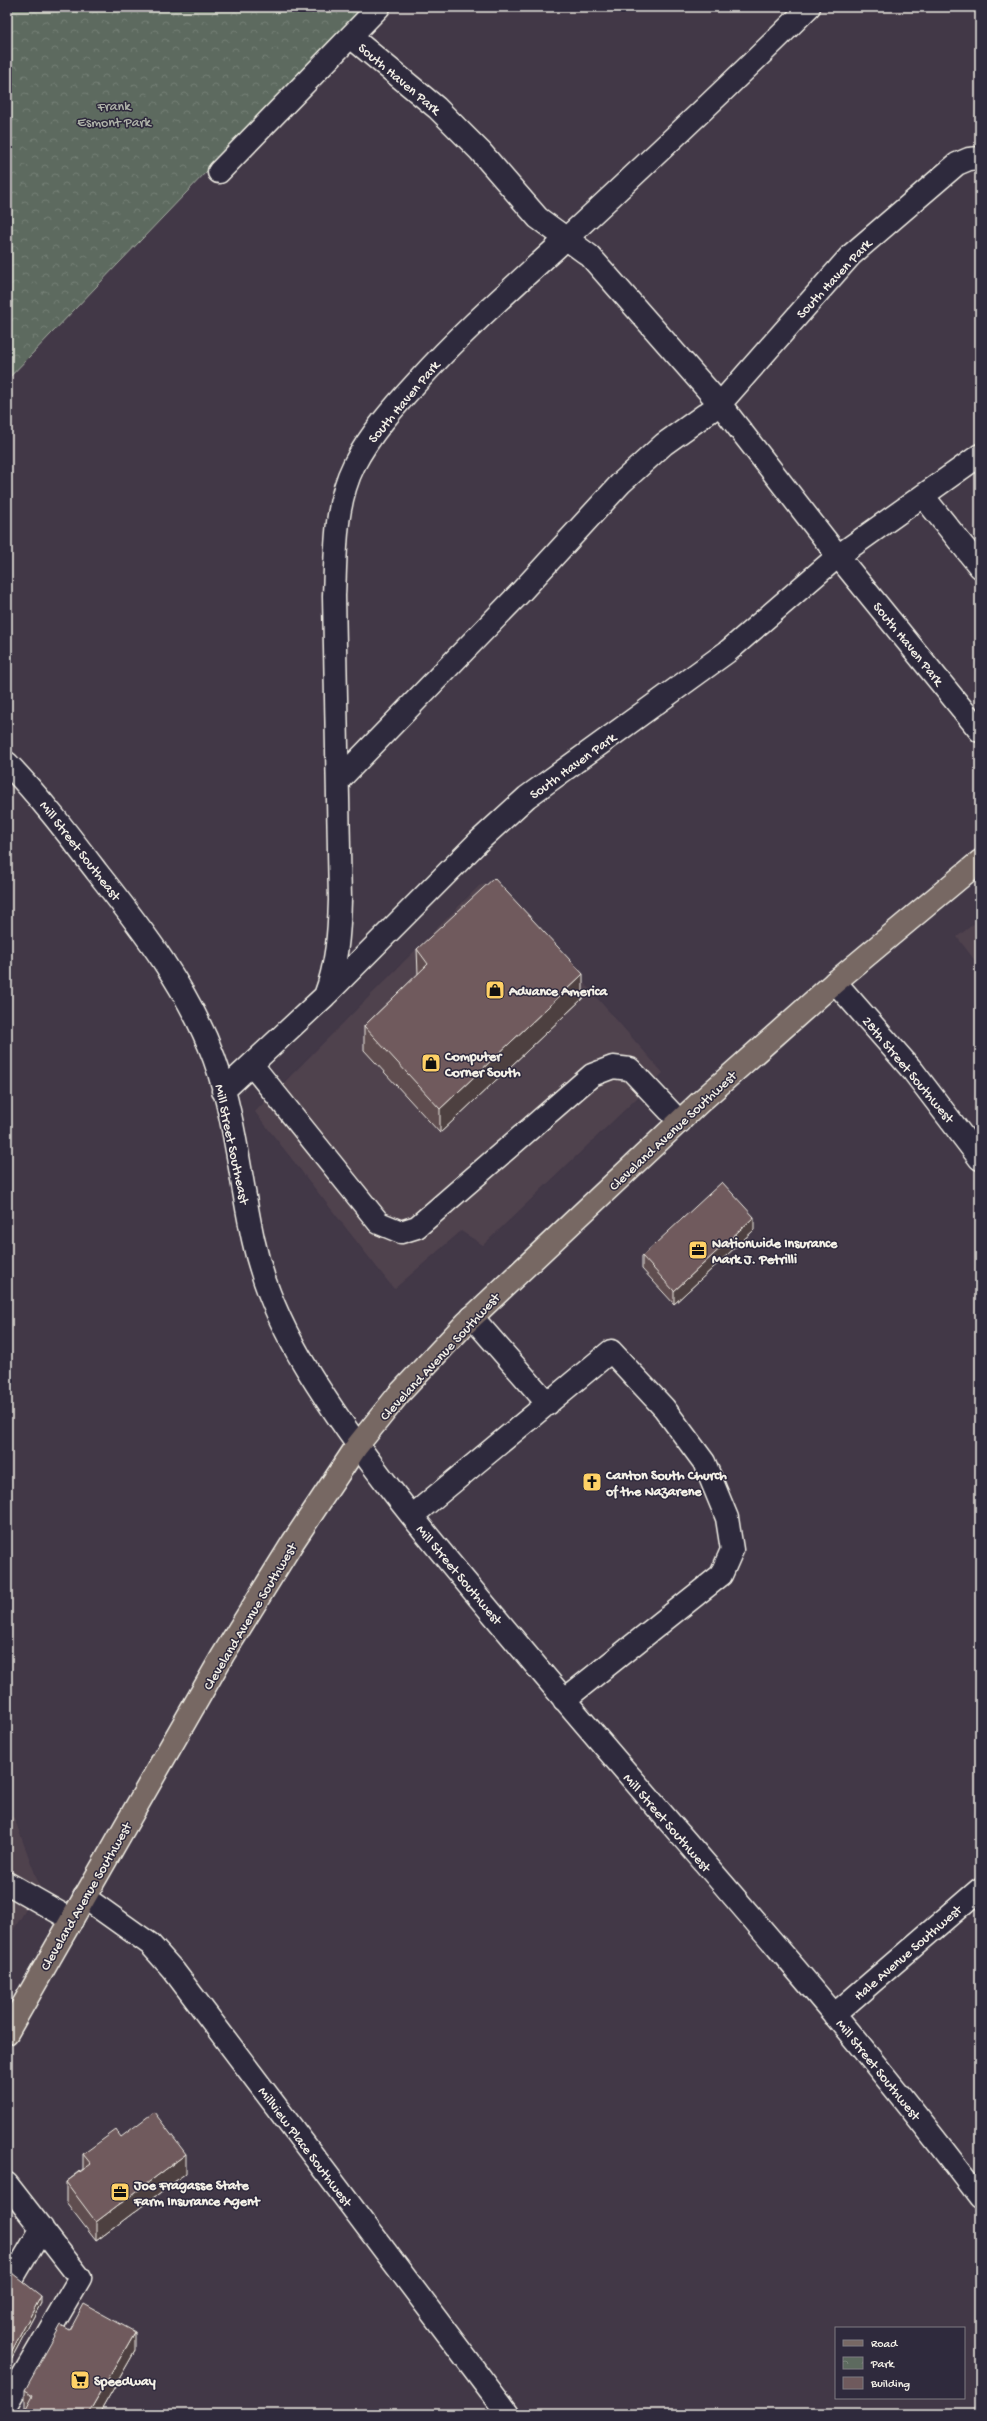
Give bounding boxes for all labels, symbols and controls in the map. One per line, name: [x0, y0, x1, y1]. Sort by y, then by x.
street label: South Haven Park: [354, 40, 445, 121]
park label: Frank Esmont Park: [77, 99, 152, 132]
street label: South Haven Park: [794, 235, 877, 323]
street label: South Haven Park: [365, 356, 446, 447]
street label: South Haven Park: [868, 599, 947, 691]
street label: South Haven Park: [527, 729, 621, 804]
street label: Mill Street Southeast: [35, 798, 124, 906]
shop icon: Advance America: [484, 979, 506, 1001]
place label: Advance America: [508, 984, 609, 1001]
street label: 28th Street Southwest: [857, 1014, 958, 1128]
place label: Computer Corner South: [444, 1049, 521, 1082]
shop icon: Computer Corner South: [420, 1052, 442, 1074]
street label: Cleveland Avenue Southwest: [606, 1067, 742, 1195]
street label: Mill Street Southeast: [210, 1083, 252, 1207]
place label: Nationwide Insurance Mark J. Petrilli: [712, 1236, 838, 1269]
office icon: Nationwide Insurance Mark J. Petrilli: [687, 1239, 709, 1261]
street label: Cleveland Avenue Southwest: [377, 1289, 505, 1425]
place label: Canton South Church of the Nazarene: [605, 1468, 727, 1501]
church icon: Canton South Church of the Nazarene: [581, 1471, 603, 1493]
street label: Mill Street Southwest: [411, 1522, 506, 1630]
street label: Cleveland Avenue Southwest: [201, 1540, 302, 1694]
street label: Mill Street Southwest: [619, 1771, 714, 1877]
street label: Cleveland Avenue Southwest: [38, 1819, 137, 1974]
street label: Hale Avenue Southwest: [851, 1902, 967, 2005]
street label: Mill Street Southwest: [831, 2017, 924, 2126]
street label: Millview Place Southwest: [253, 2084, 355, 2212]
place label: Joe Fragasse State Farm Insurance Agent: [133, 2178, 261, 2211]
office icon: Joe Fragasse State Farm Insurance Agent: [109, 2181, 131, 2203]
legend: [835, 2327, 965, 2399]
text: Road: [871, 2338, 898, 2352]
text: Park: [870, 2358, 896, 2372]
supermarket icon: Speedway: [69, 2369, 91, 2391]
place label: Speedway: [94, 2374, 156, 2391]
text: Building: [870, 2378, 910, 2392]

